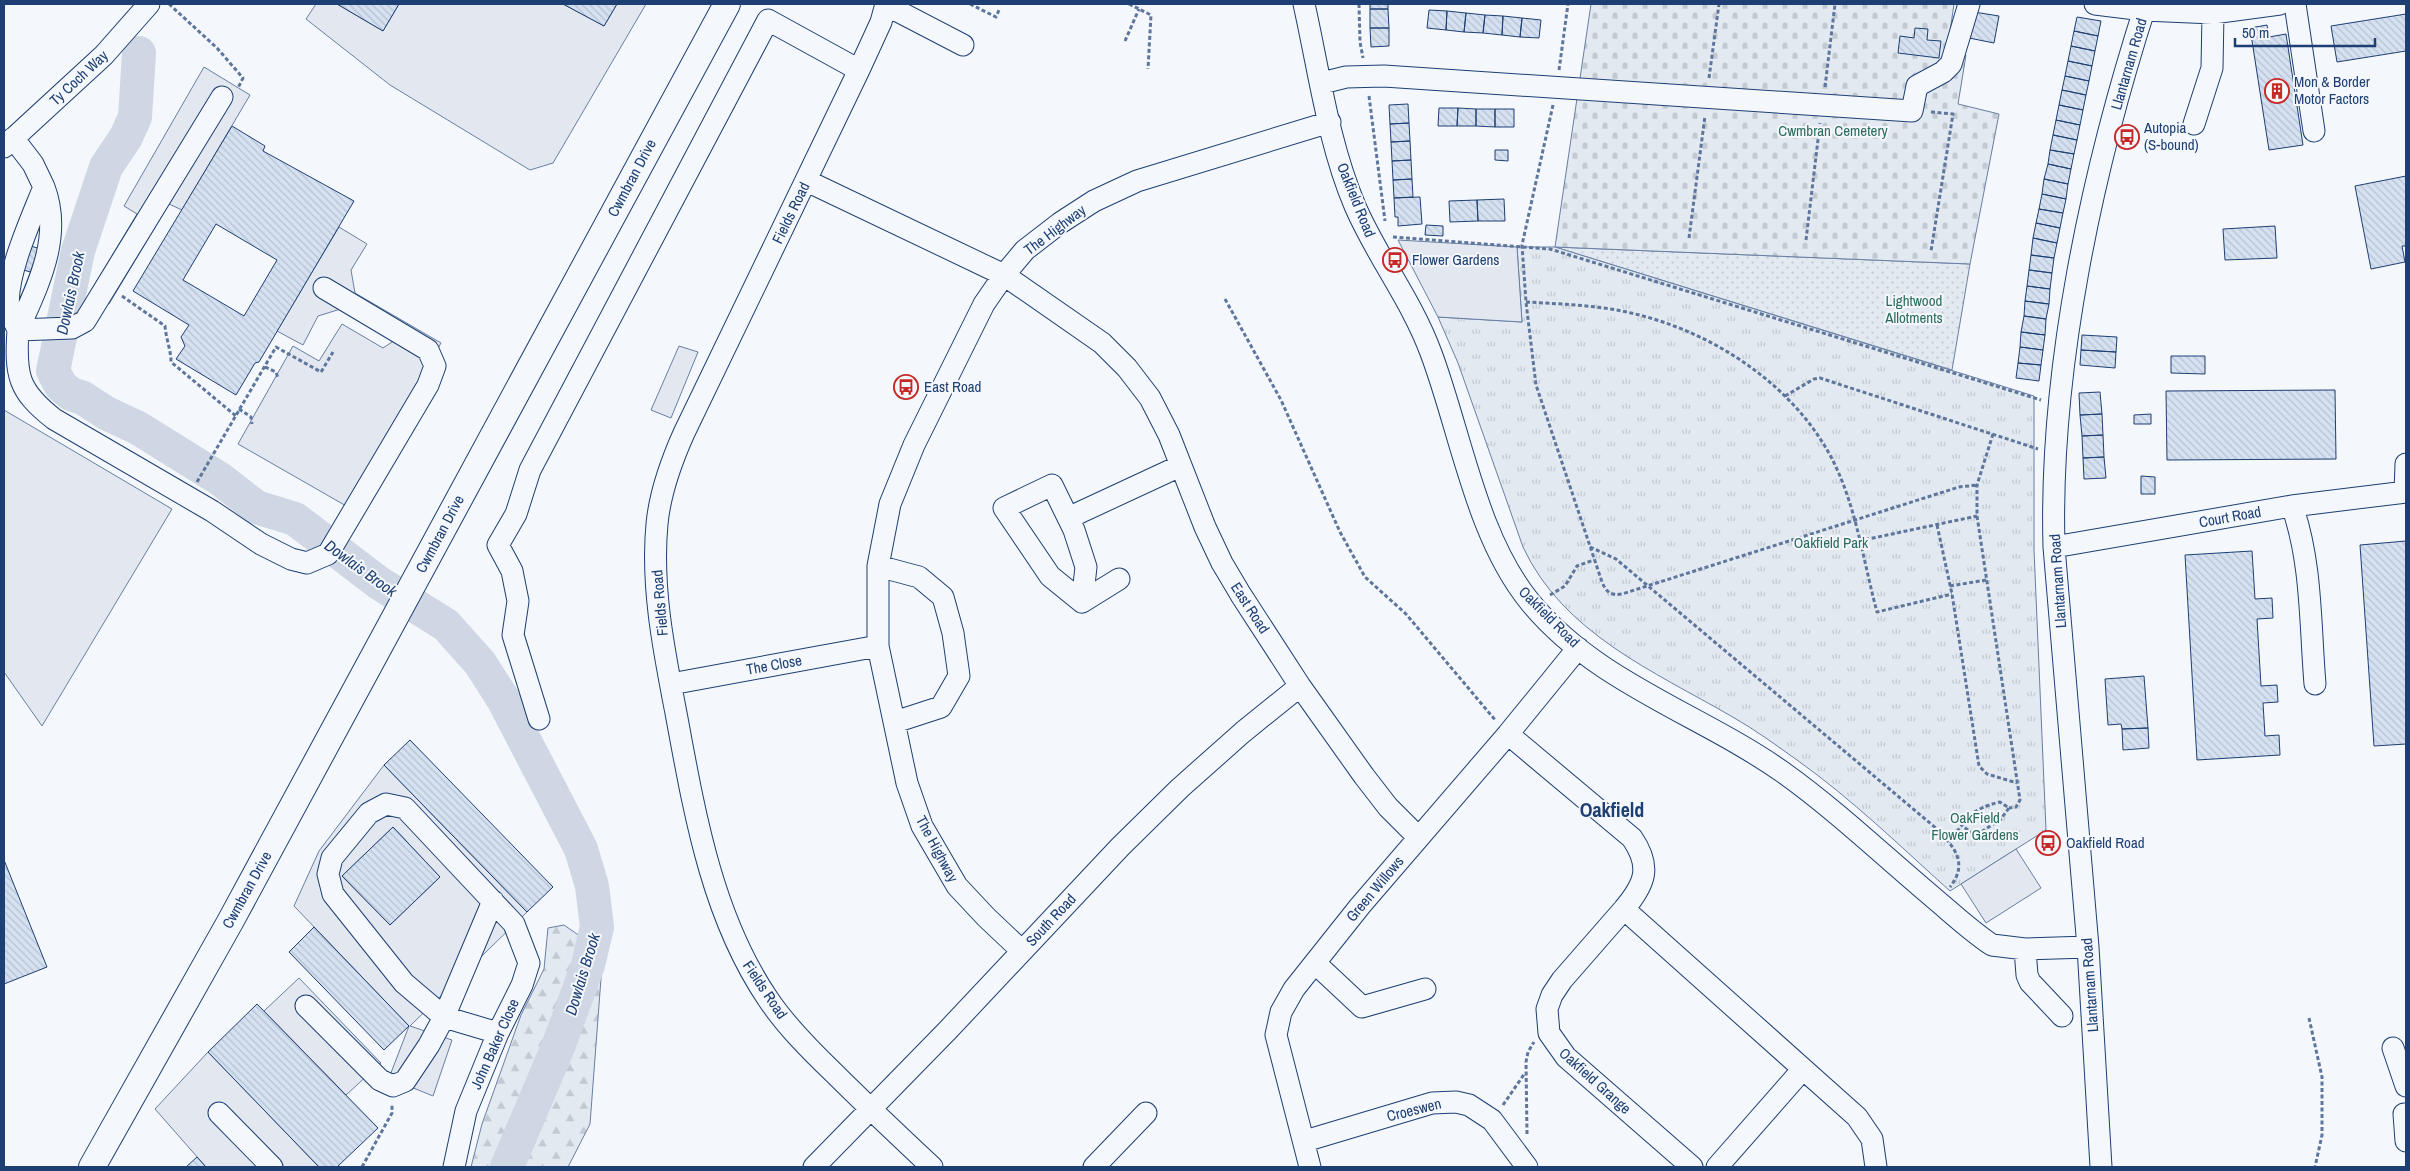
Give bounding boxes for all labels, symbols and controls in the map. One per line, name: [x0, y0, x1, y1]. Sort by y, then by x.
scale bar: [2235, 15, 2375, 47]
street label: Llantarnam Road: [2105, 16, 2152, 112]
text: 50 m: [2242, 22, 2269, 43]
street label: Ty Coch Way: [45, 45, 113, 110]
place label: Mon & Border Motor Factors: [2294, 71, 2370, 109]
building icon: Mon & Border Motor Factors: [2264, 78, 2290, 104]
place label: Autopia (S-bound): [2143, 117, 2199, 155]
park label: Cwmbran Cemetery: [1778, 120, 1889, 141]
bus stop icon: Autopia (S-bound): [2114, 124, 2140, 150]
street label: Cwmbran Drive: [602, 135, 661, 220]
street label: Oakfield Road: [1332, 159, 1381, 240]
street label: Fields Road: [767, 178, 815, 247]
street label: The Highway: [1019, 199, 1091, 260]
bus stop icon: Flower Gardens: [1382, 247, 1408, 273]
water label: Dowlais Brook: [50, 249, 90, 337]
place label: Flower Gardens: [1412, 249, 1500, 270]
park label: Lightwood Allotments: [1884, 290, 1943, 328]
bus stop icon: East Road: [893, 374, 919, 400]
place label: East Road: [924, 376, 981, 397]
street label: Cwmbran Drive: [410, 491, 469, 576]
street label: Court Road: [2197, 501, 2263, 532]
park label: Oakfield Park: [1794, 532, 1869, 553]
street label: Llantarnam Road: [2044, 533, 2071, 629]
water label: Dowlais Brook: [320, 534, 402, 602]
street label: Fields Road: [646, 569, 673, 637]
street label: East Road: [1226, 578, 1275, 638]
street label: Oakfield Road: [1514, 581, 1585, 652]
street label: The Close: [744, 649, 803, 680]
district label: Oakfield: [1580, 796, 1644, 823]
park label: OakField Flower Gardens: [1931, 807, 2019, 845]
street label: The Highway: [911, 812, 964, 886]
bus stop icon: Oakfield Road: [2035, 830, 2061, 856]
place label: Oakfield Road: [2066, 832, 2145, 853]
street label: Cwmbran Drive: [217, 847, 277, 932]
street label: Green Willows: [1341, 851, 1408, 926]
street label: South Road: [1021, 889, 1080, 951]
water label: Dowlais Brook: [559, 930, 605, 1018]
street label: Llantarnam Road: [2076, 937, 2103, 1033]
street label: Fields Road: [738, 956, 793, 1023]
street label: John Baker Close: [465, 995, 524, 1092]
street label: Oakfield Grange: [1555, 1043, 1636, 1119]
street label: Croeswen: [1384, 1093, 1443, 1126]

